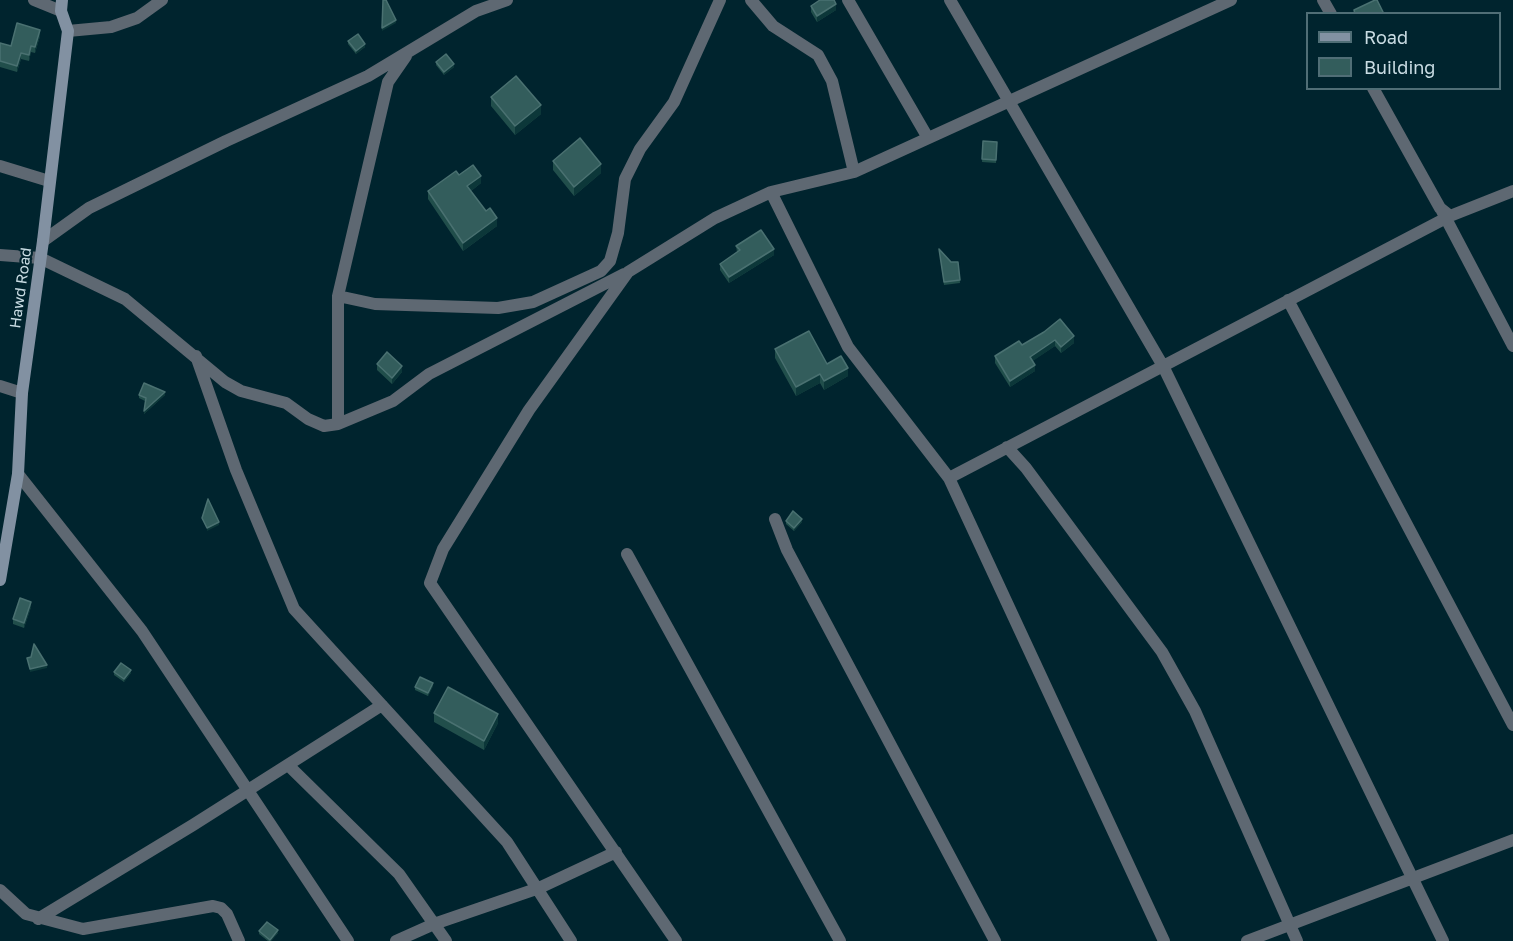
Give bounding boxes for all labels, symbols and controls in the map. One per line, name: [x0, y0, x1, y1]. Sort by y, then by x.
legend: [1306, 12, 1501, 90]
text: Road: [1364, 26, 1408, 48]
text: Building: [1364, 56, 1435, 78]
street label: Hawd Road: [6, 246, 36, 330]

